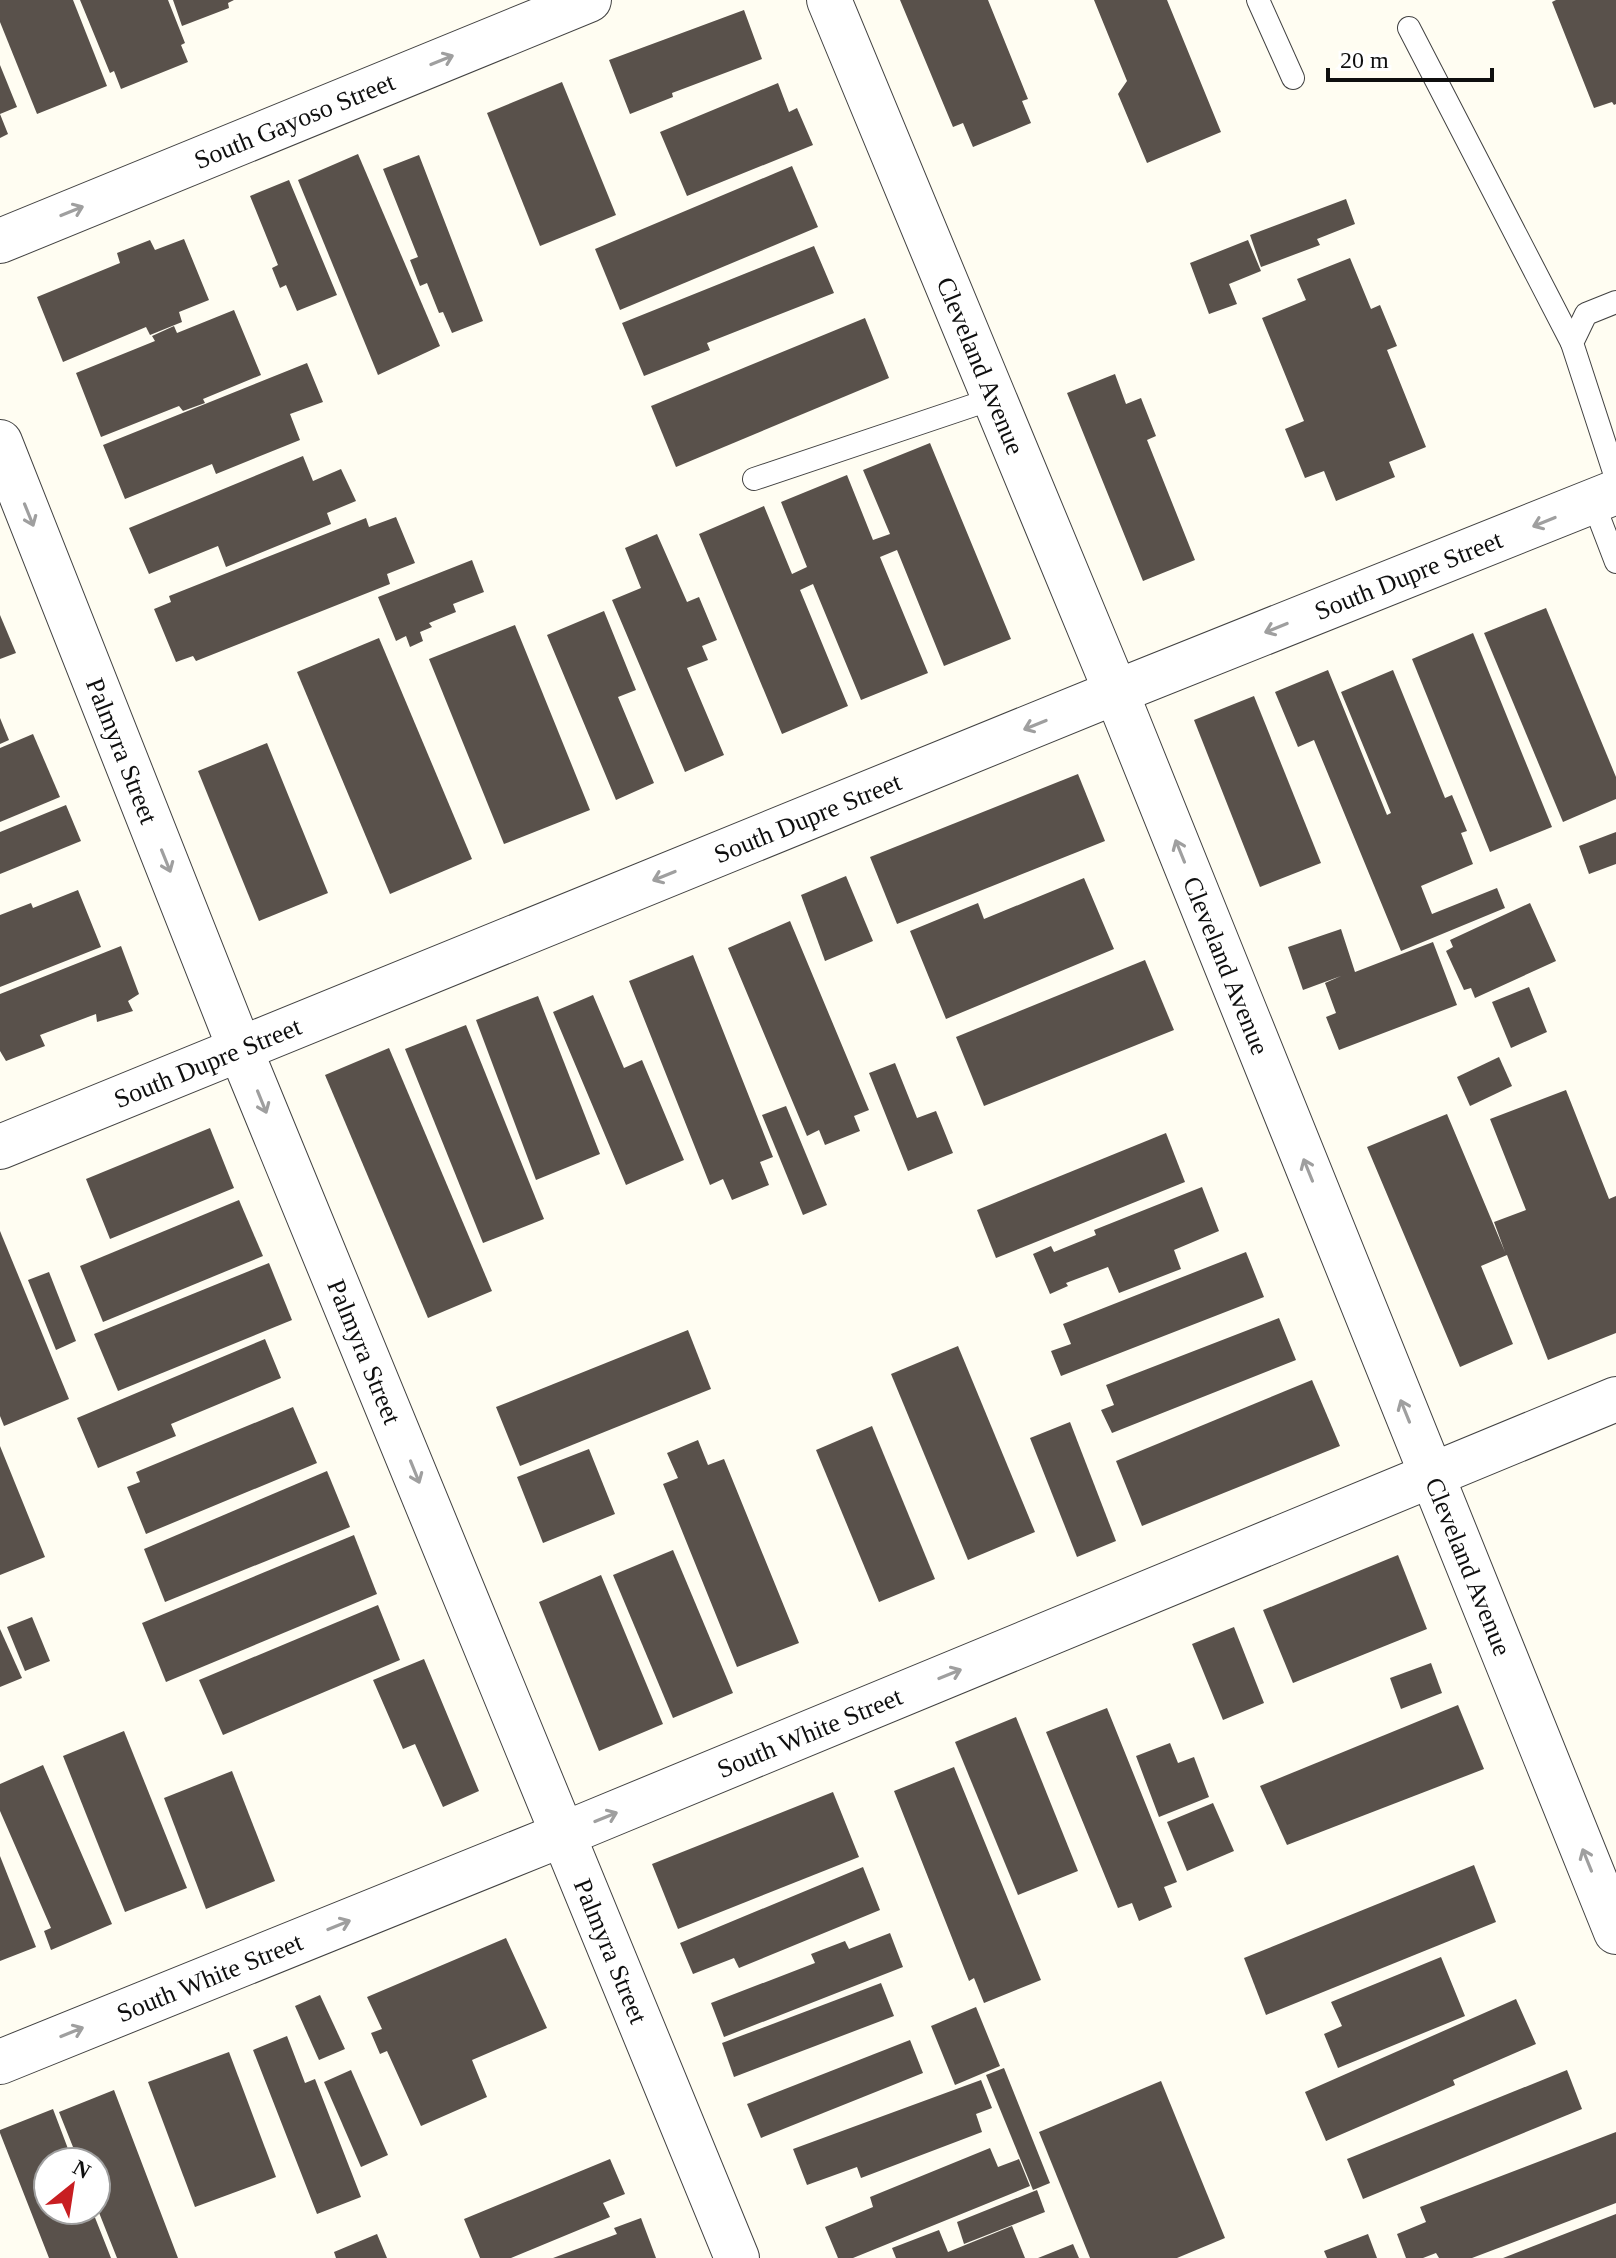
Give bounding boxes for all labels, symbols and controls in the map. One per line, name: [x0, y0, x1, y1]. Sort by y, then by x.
scale bar: [1328, 32, 1492, 82]
text: 20 m: [1340, 47, 1389, 73]
one-way arrow: [429, 52, 454, 66]
street label: South Gayoso Street: [190, 66, 399, 174]
one-way arrow: [59, 203, 84, 218]
street label: Cleveland Avenue: [931, 273, 1030, 459]
one-way arrow: [23, 502, 37, 527]
one-way arrow: [1532, 516, 1557, 530]
street label: South Dupre Street: [1310, 524, 1507, 626]
one-way arrow: [1264, 622, 1289, 636]
street label: Palmyra Street: [80, 674, 164, 828]
one-way arrow: [1023, 718, 1048, 733]
street label: South Dupre Street: [710, 766, 906, 869]
one-way arrow: [1172, 839, 1186, 864]
one-way arrow: [160, 848, 174, 873]
one-way arrow: [652, 870, 677, 884]
street label: Cleveland Avenue: [1177, 872, 1275, 1059]
street label: South Dupre Street: [110, 1011, 306, 1114]
one-way arrow: [256, 1089, 271, 1114]
one-way arrow: [1300, 1158, 1314, 1183]
street label: Palmyra Street: [322, 1275, 407, 1429]
one-way arrow: [1397, 1399, 1412, 1424]
one-way arrow: [408, 1459, 423, 1484]
street label: Cleveland Avenue: [1420, 1473, 1517, 1660]
one-way arrow: [937, 1666, 962, 1681]
street label: South White Street: [713, 1681, 907, 1784]
one-way arrow: [593, 1808, 618, 1823]
one-way arrow: [1578, 1848, 1593, 1873]
street label: Palmyra Street: [568, 1874, 654, 2028]
one-way arrow: [326, 1916, 351, 1931]
street label: South White Street: [113, 1927, 307, 2028]
one-way arrow: [59, 2024, 84, 2039]
north arrow: [32, 2146, 112, 2226]
text: N: [69, 2154, 95, 2184]

